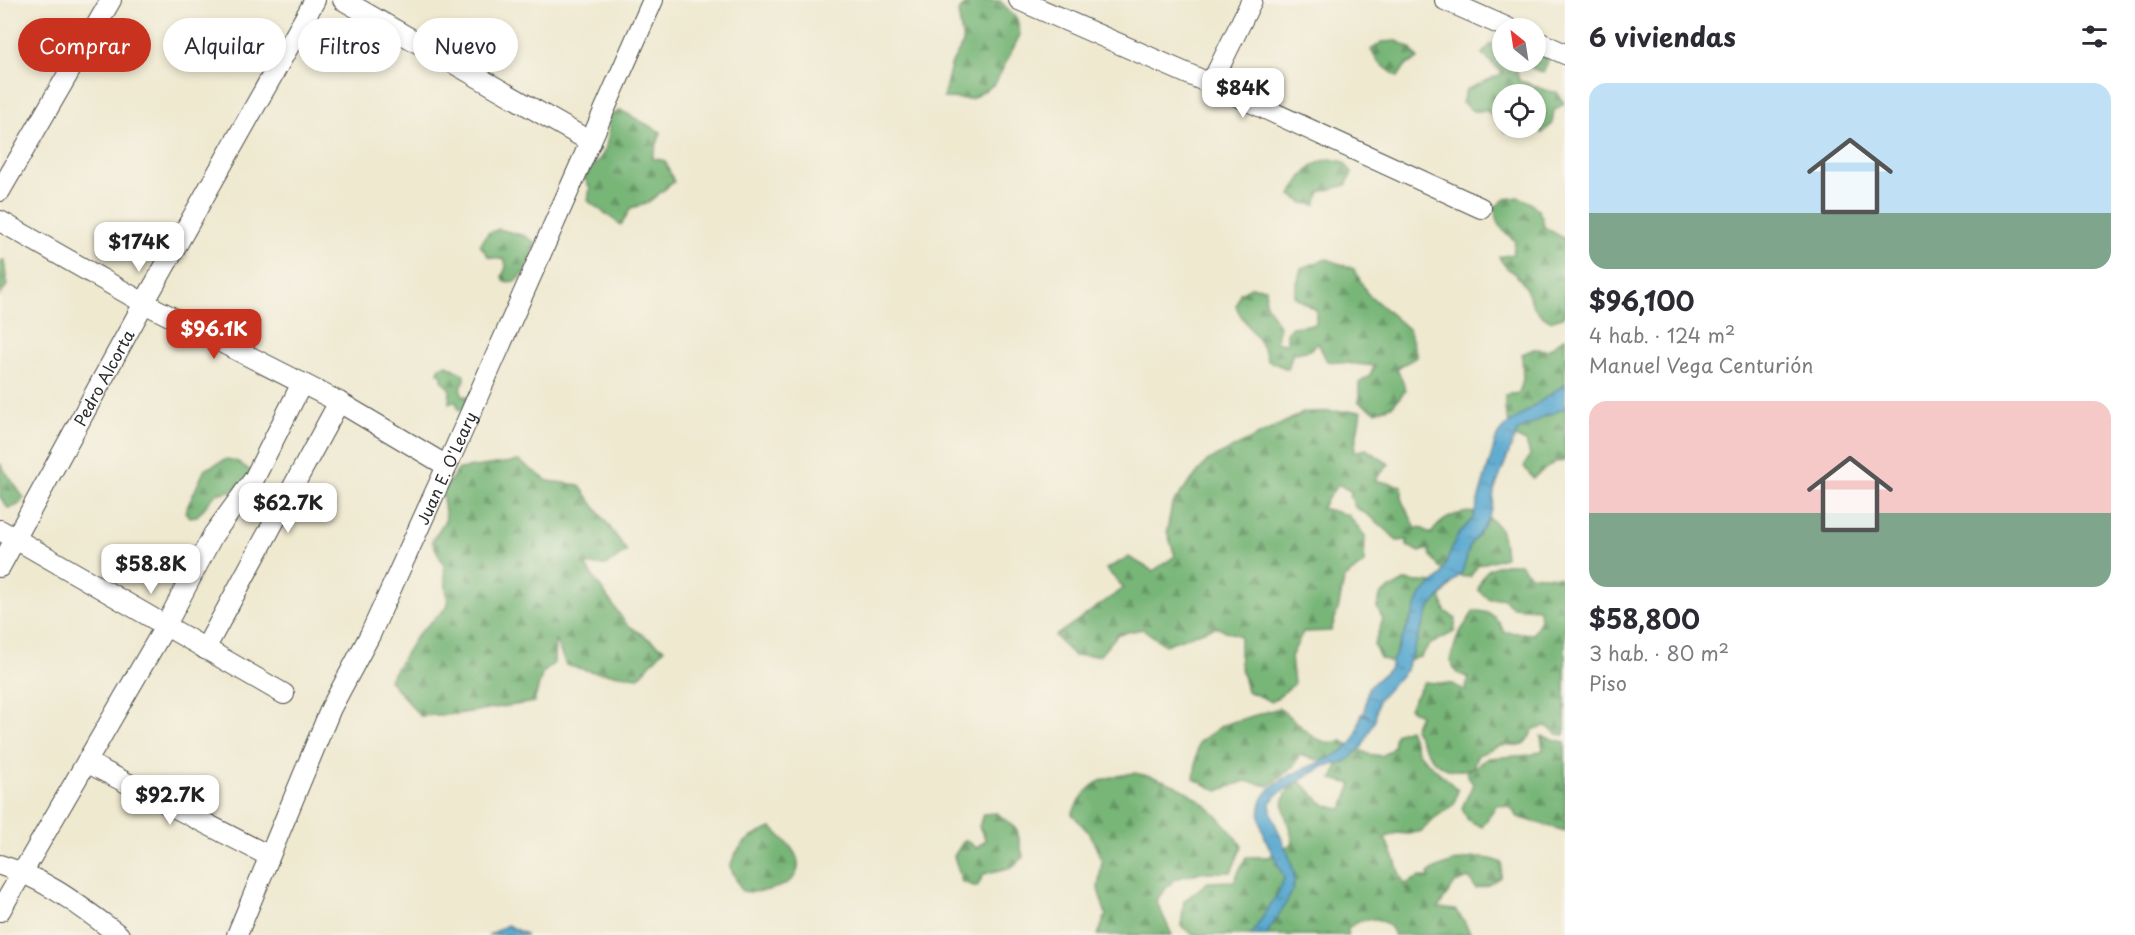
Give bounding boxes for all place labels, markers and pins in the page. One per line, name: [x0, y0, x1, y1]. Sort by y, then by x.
pin: $84K: [1207, 68, 1279, 119]
pin: $174K: [97, 222, 181, 273]
pin: $96.1K: [165, 309, 263, 360]
pin: $62.7K: [239, 483, 337, 534]
pin: $58.8K: [102, 544, 200, 595]
pin: $92.7K: [121, 775, 219, 826]

